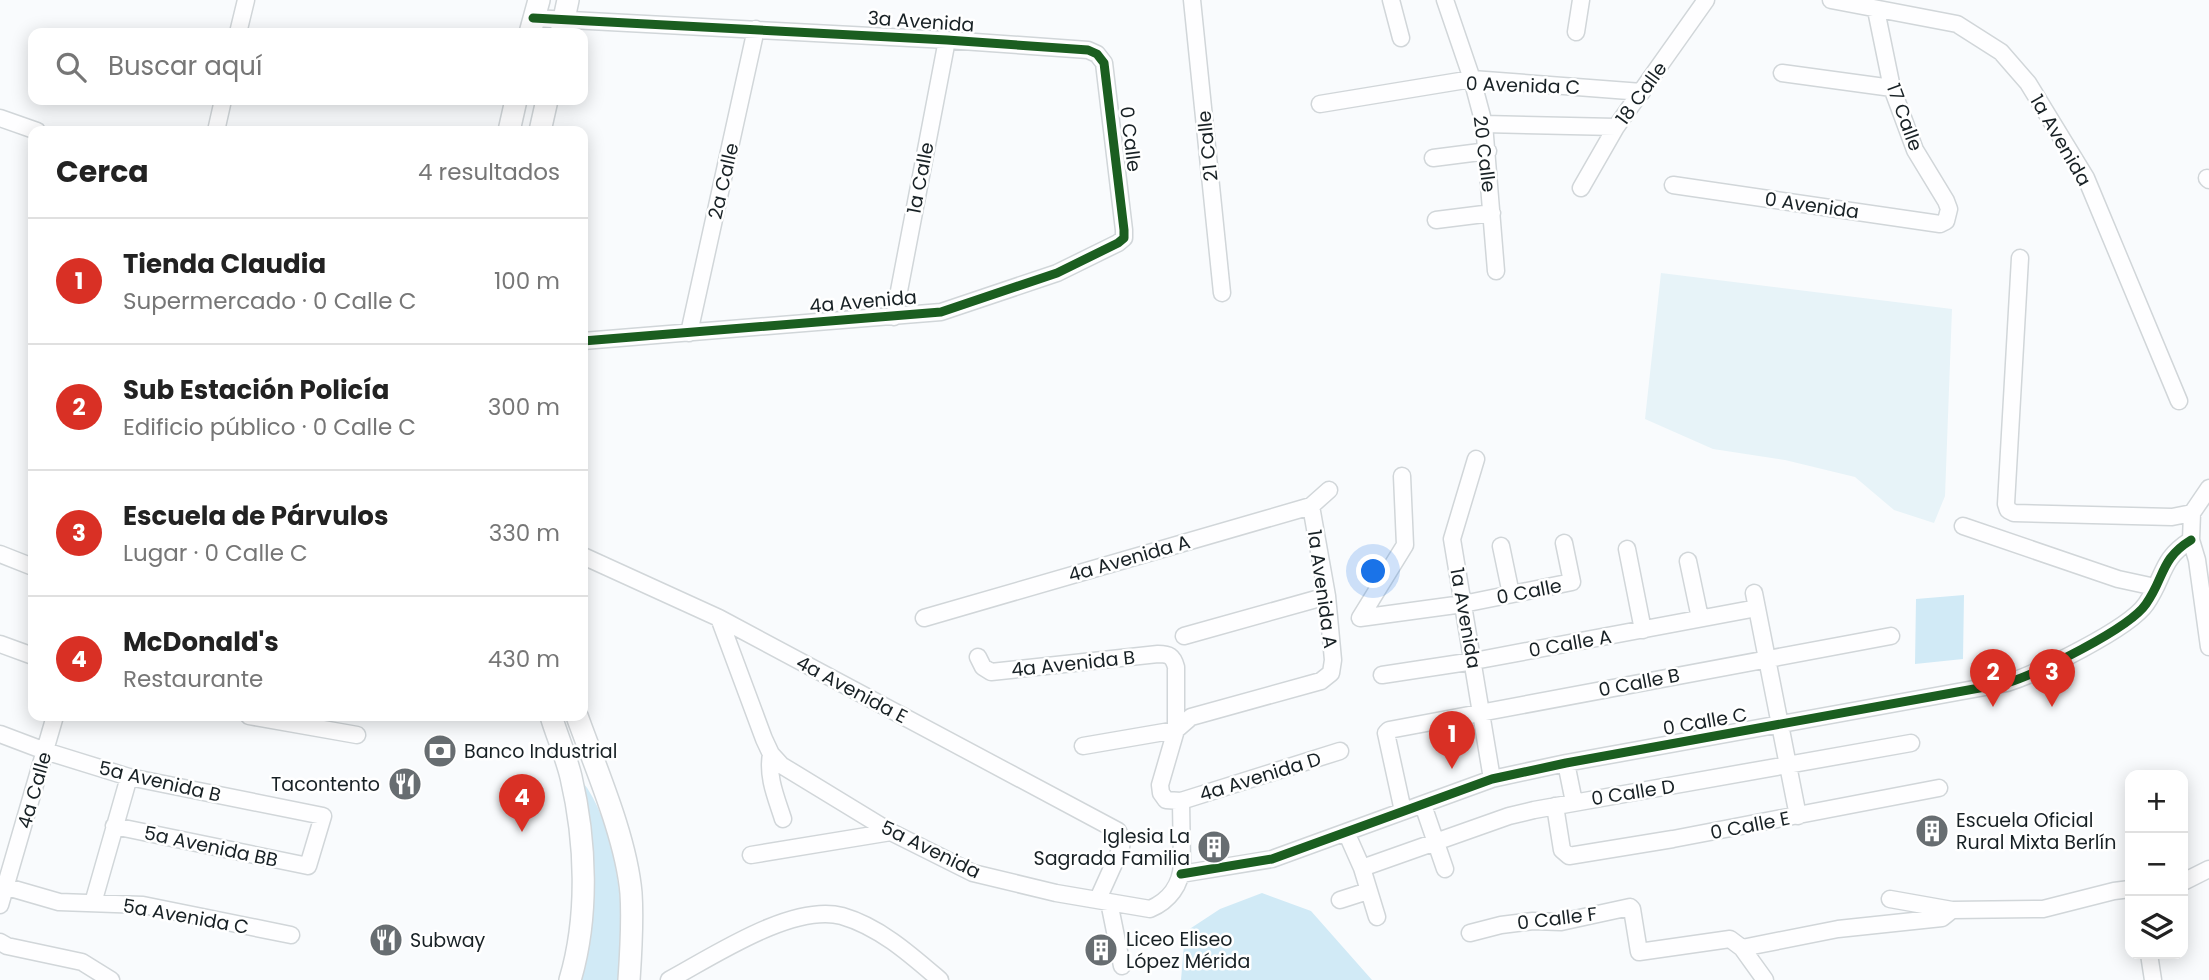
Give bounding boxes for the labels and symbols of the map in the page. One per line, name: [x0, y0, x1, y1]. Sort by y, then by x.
street label: 3a Avenida: [867, 4, 975, 39]
street label: 18 Calle: [1609, 56, 1673, 130]
street label: 0 Avenida C: [1465, 70, 1581, 101]
street label: 17 Calle: [1880, 80, 1929, 155]
street label: 1a Avenida: [2023, 89, 2098, 191]
street label: 0 Calle: [1113, 105, 1148, 173]
street label: 21 Calle: [1190, 109, 1225, 183]
street label: 20 Calle: [1466, 114, 1503, 194]
street label: 2a Calle: [702, 140, 745, 222]
street label: 1a Calle: [900, 140, 941, 216]
street label: 0 Avenida: [1763, 186, 1861, 225]
street label: 4a Avenida: [808, 283, 918, 320]
street label: 4a Avenida A: [1065, 528, 1193, 589]
street label: 1a Avenida A: [1301, 528, 1344, 650]
your location: [1356, 554, 1390, 588]
street label: 1a Avenida: [1443, 566, 1488, 671]
street label: 0 Calle: [1494, 572, 1564, 611]
street label: 0 Calle A: [1527, 623, 1614, 664]
street label: 4a Avenida B: [1010, 644, 1136, 683]
street label: 4a Avenida E: [791, 649, 912, 730]
pin: 2: [1970, 649, 2016, 707]
pin: 3: [2029, 649, 2075, 707]
street label: 0 Calle B: [1596, 661, 1682, 704]
street label: 0 Calle C: [1661, 701, 1749, 742]
pin: 1: [1429, 711, 1475, 769]
bank icon: Banco Industrial: [421, 732, 459, 770]
place label: Banco Industrial: [464, 738, 617, 765]
street label: 4a Avenida D: [1196, 745, 1324, 808]
street label: 4a Calle: [11, 749, 58, 832]
street label: 5a Avenida B: [96, 754, 224, 809]
restaurant icon: Tacontento: [386, 765, 424, 803]
place label: Tacontento: [271, 771, 380, 798]
street label: 0 Calle D: [1589, 773, 1677, 812]
pin: 4: [499, 774, 545, 832]
street label: 0 Calle E: [1708, 805, 1792, 846]
place label: Escuela Oficial Rural Mixta Berlín: [1956, 807, 2116, 856]
building icon: Escuela Oficial Rural Mixta Berlín: [1913, 812, 1951, 850]
street label: 5a Avenida: [876, 814, 985, 885]
street label: 5a Avenida BB: [142, 819, 280, 874]
place label: Iglesia La Sagrada Familia: [1034, 823, 1190, 872]
building icon: Iglesia La Sagrada Familia: [1195, 828, 1233, 866]
street label: 5a Avenida C: [121, 892, 251, 941]
street label: 0 Calle F: [1516, 900, 1599, 937]
restaurant icon: Subway: [367, 921, 405, 959]
place label: Liceo Eliseo López Mérida: [1126, 926, 1250, 975]
place label: Subway: [410, 927, 486, 954]
building icon: Liceo Eliseo López Mérida: [1082, 931, 1120, 969]

